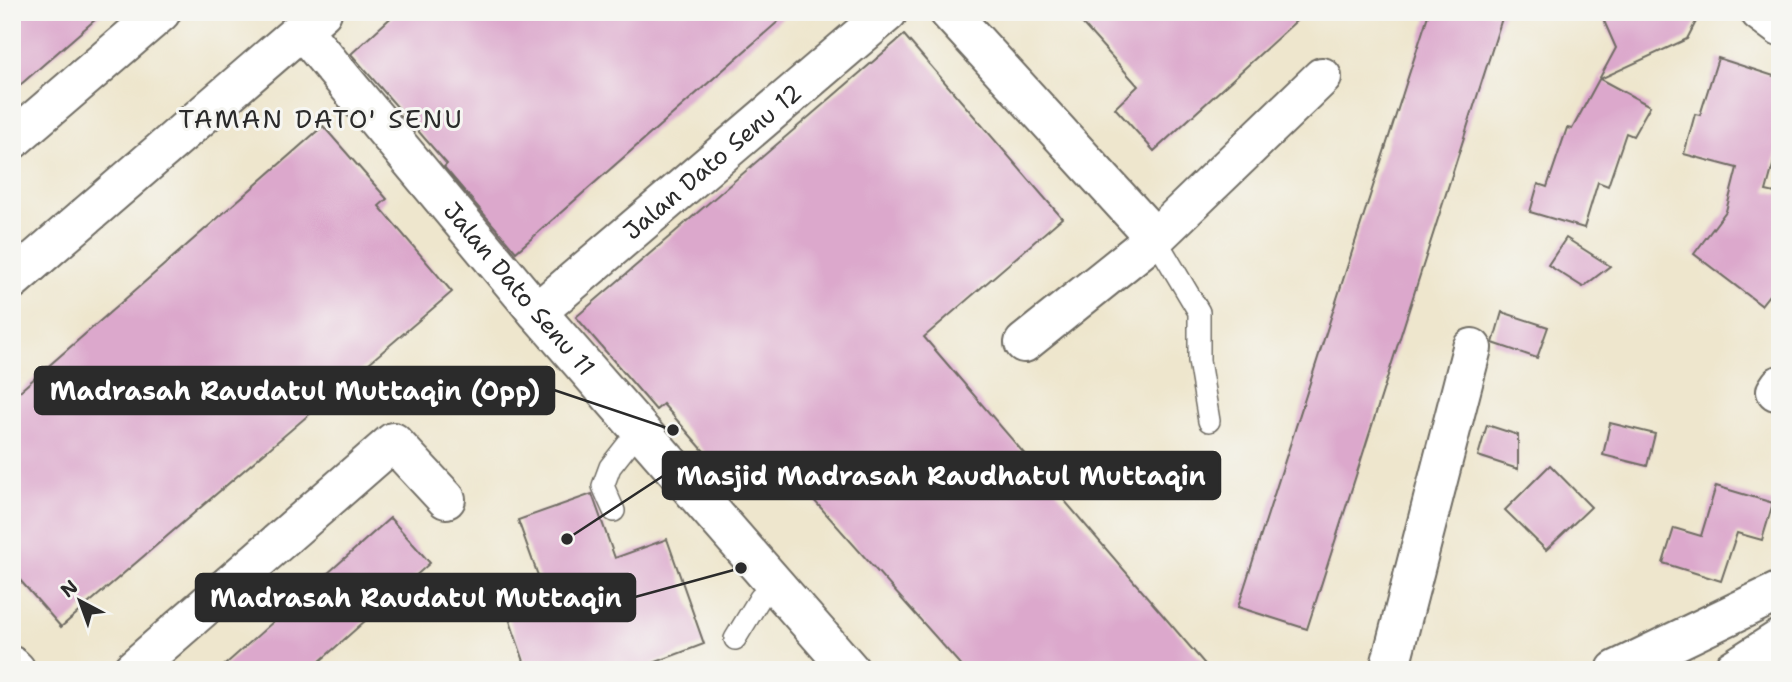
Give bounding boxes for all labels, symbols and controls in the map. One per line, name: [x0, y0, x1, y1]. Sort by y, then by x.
street label: Jalan Dato Senu 12: [617, 77, 808, 247]
district label: TAMAN DATO' SENU: [178, 101, 464, 136]
street label: Jalan Dato Senu 11: [436, 195, 602, 383]
callout: Madrasah Raudatul Muttaqin (Opp): [35, 367, 554, 414]
text: Madrasah Raudatul Muttaqin (Opp): [50, 373, 540, 408]
callout: Masjid Madrasah Raudhatul Muttaqin: [663, 452, 1220, 499]
text: Masjid Madrasah Raudhatul Muttaqin: [676, 458, 1206, 493]
north arrow: [46, 566, 116, 636]
text: N: [55, 574, 83, 603]
callout: Madrasah Raudatul Muttaqin: [196, 574, 635, 621]
text: Madrasah Raudatul Muttaqin: [210, 580, 622, 615]

